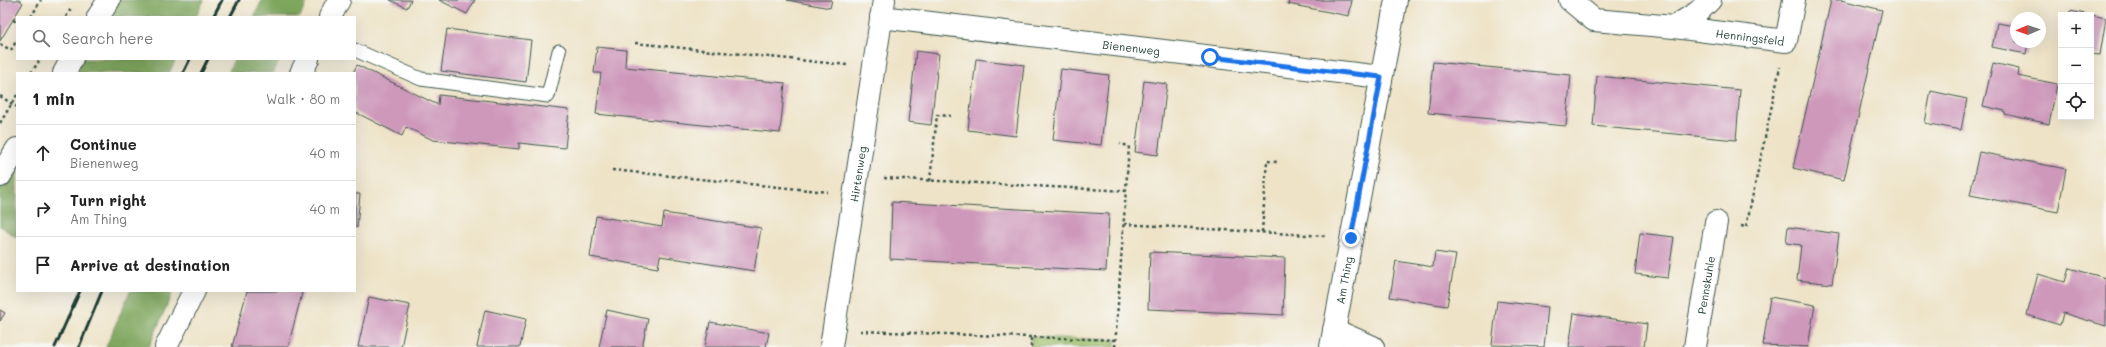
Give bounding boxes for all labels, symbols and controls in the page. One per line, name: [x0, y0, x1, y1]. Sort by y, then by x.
north arrow: [2010, 12, 2046, 48]
map controls: [2058, 12, 2094, 120]
button: +: [2058, 12, 2094, 48]
search box: [16, 16, 356, 60]
street label: Henningsfeld: [1715, 25, 1785, 48]
icon: search: [30, 27, 52, 49]
text: Search here: [62, 28, 153, 48]
street label: Bienenweg: [1102, 36, 1161, 58]
route start: [1201, 48, 1219, 66]
button: −: [2058, 48, 2094, 84]
button: locate: [2058, 84, 2094, 120]
text: 1 min: [32, 87, 75, 109]
text: Walk · 80 m: [266, 90, 340, 107]
text: Continue: [70, 134, 137, 154]
icon: ahead: [32, 142, 54, 164]
text: 40 m: [310, 144, 340, 161]
street label: Hirtenweg: [846, 145, 869, 203]
text: Bienenweg: [70, 154, 138, 171]
text: Turn right: [70, 190, 147, 210]
icon: right: [32, 198, 54, 220]
text: 40 m: [310, 200, 340, 217]
text: Am Thing: [70, 210, 127, 227]
route end: [1342, 229, 1360, 247]
icon: arrive: [32, 254, 54, 276]
street label: Pennskuhle: [1693, 254, 1718, 315]
text: Arrive at destination: [70, 255, 230, 275]
street label: Am Thing: [1332, 255, 1355, 305]

